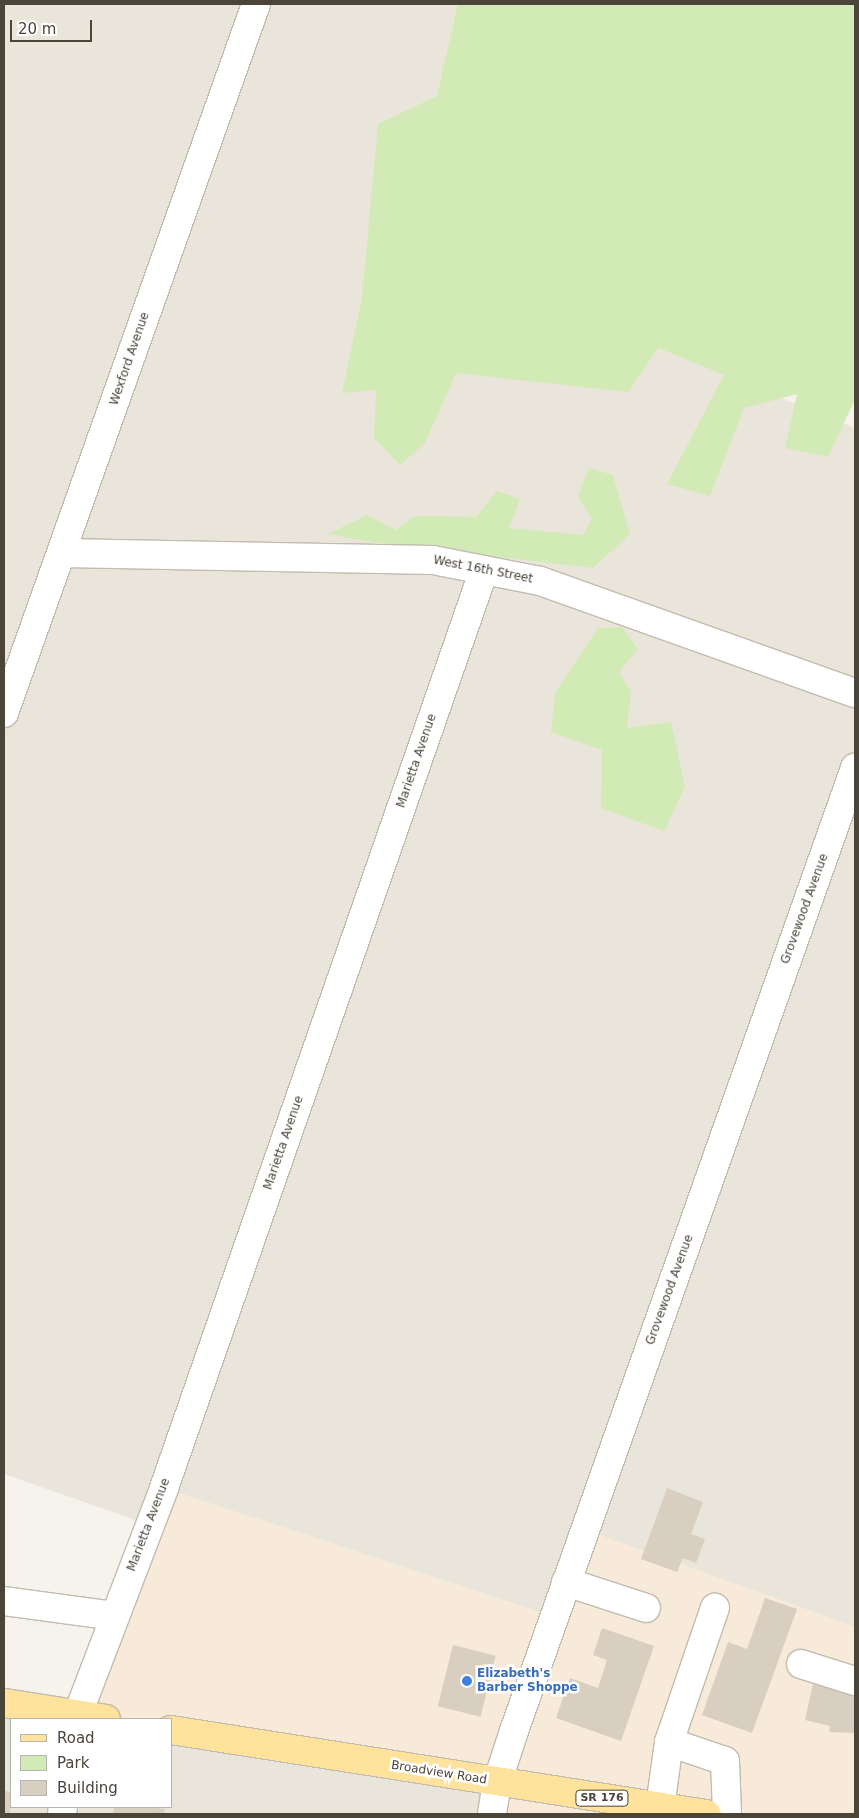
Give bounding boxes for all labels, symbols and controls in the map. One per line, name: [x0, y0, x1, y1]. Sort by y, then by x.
scale bar: [12, 10, 95, 42]
text: 20 m: [18, 20, 56, 38]
street label: Wexford Avenue: [107, 310, 153, 408]
street label: West 16th Street: [432, 553, 534, 587]
street label: Marietta Avenue: [394, 712, 440, 810]
street label: Grovewood Avenue: [778, 852, 832, 966]
street label: Marietta Avenue: [261, 1094, 307, 1192]
street label: Grovewood Avenue: [643, 1233, 697, 1347]
street label: Marietta Avenue: [125, 1476, 173, 1574]
place label: Elizabeth's Barber Shoppe: [477, 1667, 578, 1695]
marker: Elizabeth's Barber Shoppe: [461, 1675, 473, 1687]
legend: [10, 1718, 172, 1808]
text: Road: [57, 1729, 95, 1747]
text: Park: [57, 1754, 89, 1772]
street label: Broadview Road: [390, 1758, 488, 1788]
text: Building: [57, 1779, 118, 1797]
road number: SR 176: [574, 1790, 630, 1806]

